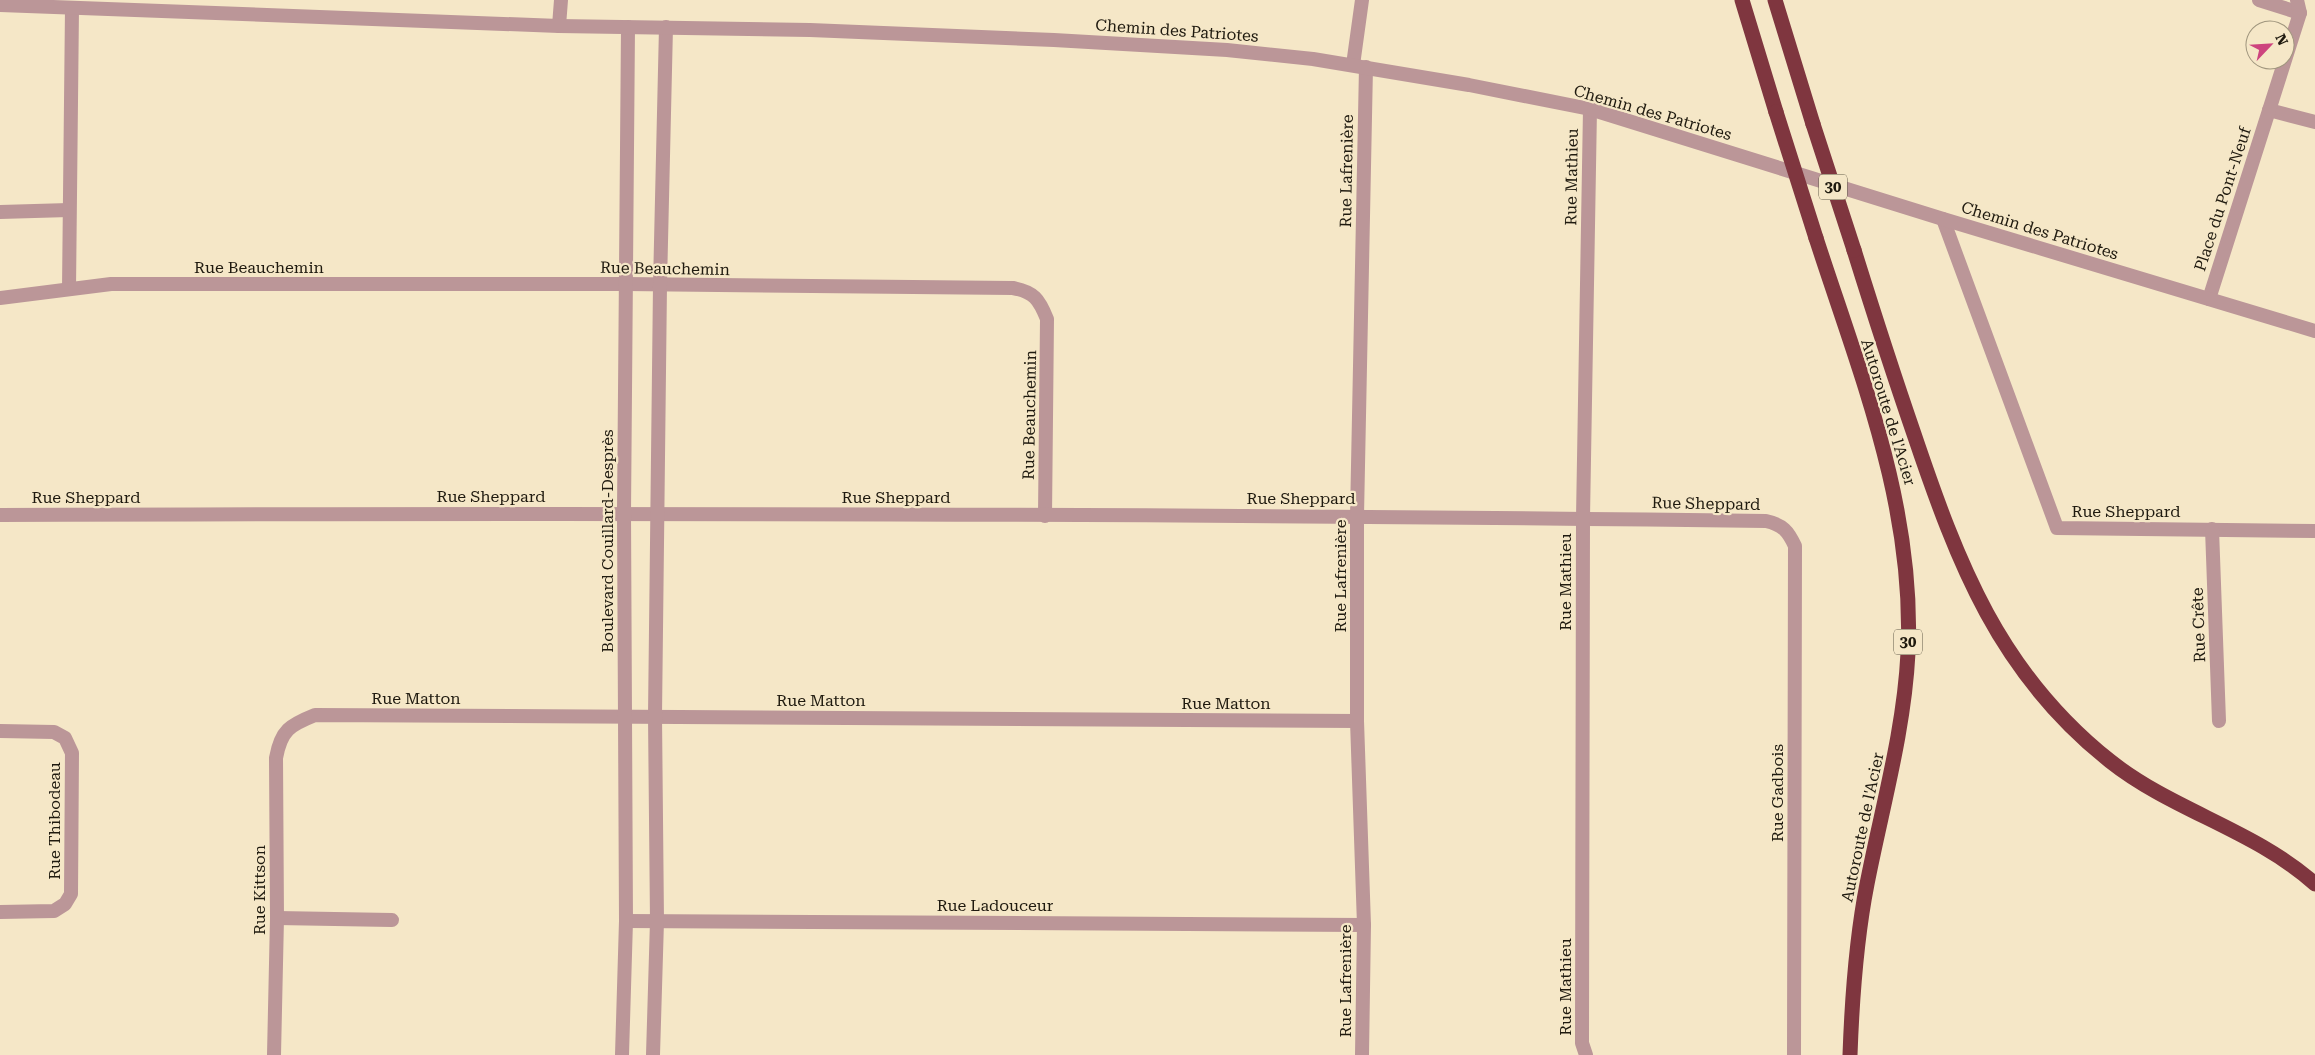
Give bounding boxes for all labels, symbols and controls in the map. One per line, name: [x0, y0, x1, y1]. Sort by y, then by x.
street label: Chemin des Patriotes: [1095, 15, 1260, 46]
north arrow: [2245, 20, 2295, 70]
text: N: [2272, 31, 2291, 48]
street label: Chemin des Patriotes: [1572, 81, 1734, 144]
street label: Rue Lafrenière: [1336, 114, 1357, 228]
street label: Place du Pont-Neuf: [2190, 124, 2255, 274]
street label: Rue Mathieu: [1561, 128, 1582, 226]
road number: 30: [1819, 174, 1847, 200]
street label: Chemin des Patriotes: [1959, 198, 2121, 264]
street label: Rue Beauchemin: [194, 258, 324, 277]
street label: Rue Beauchemin: [600, 258, 730, 279]
street label: Autoroute de l'Acier: [1857, 337, 1920, 488]
street label: Rue Beauchemin: [1019, 350, 1040, 480]
street label: Boulevard Couillard-Desprès: [598, 429, 617, 653]
street label: Rue Sheppard: [437, 487, 545, 506]
street label: Rue Sheppard: [32, 488, 140, 507]
street label: Rue Sheppard: [842, 488, 950, 507]
street label: Rue Sheppard: [1247, 489, 1355, 508]
street label: Rue Sheppard: [1651, 493, 1761, 514]
street label: Rue Sheppard: [2072, 502, 2180, 521]
street label: Rue Lafrenière: [1331, 519, 1350, 633]
street label: Rue Mathieu: [1556, 533, 1575, 631]
street label: Rue Crête: [2188, 587, 2209, 663]
road number: 30: [1894, 630, 1922, 654]
street label: Rue Matton: [371, 689, 461, 708]
street label: Rue Matton: [776, 691, 866, 710]
street label: Rue Matton: [1181, 694, 1271, 713]
street label: Rue Gadbois: [1768, 744, 1787, 842]
street label: Autoroute de l'Acier: [1837, 750, 1888, 904]
street label: Rue Thibodeau: [45, 762, 64, 880]
street label: Rue Kittson: [250, 845, 269, 935]
street label: Rue Ladouceur: [937, 896, 1054, 915]
street label: Rue Lafrenière: [1336, 924, 1355, 1038]
street label: Rue Mathieu: [1556, 938, 1575, 1036]

